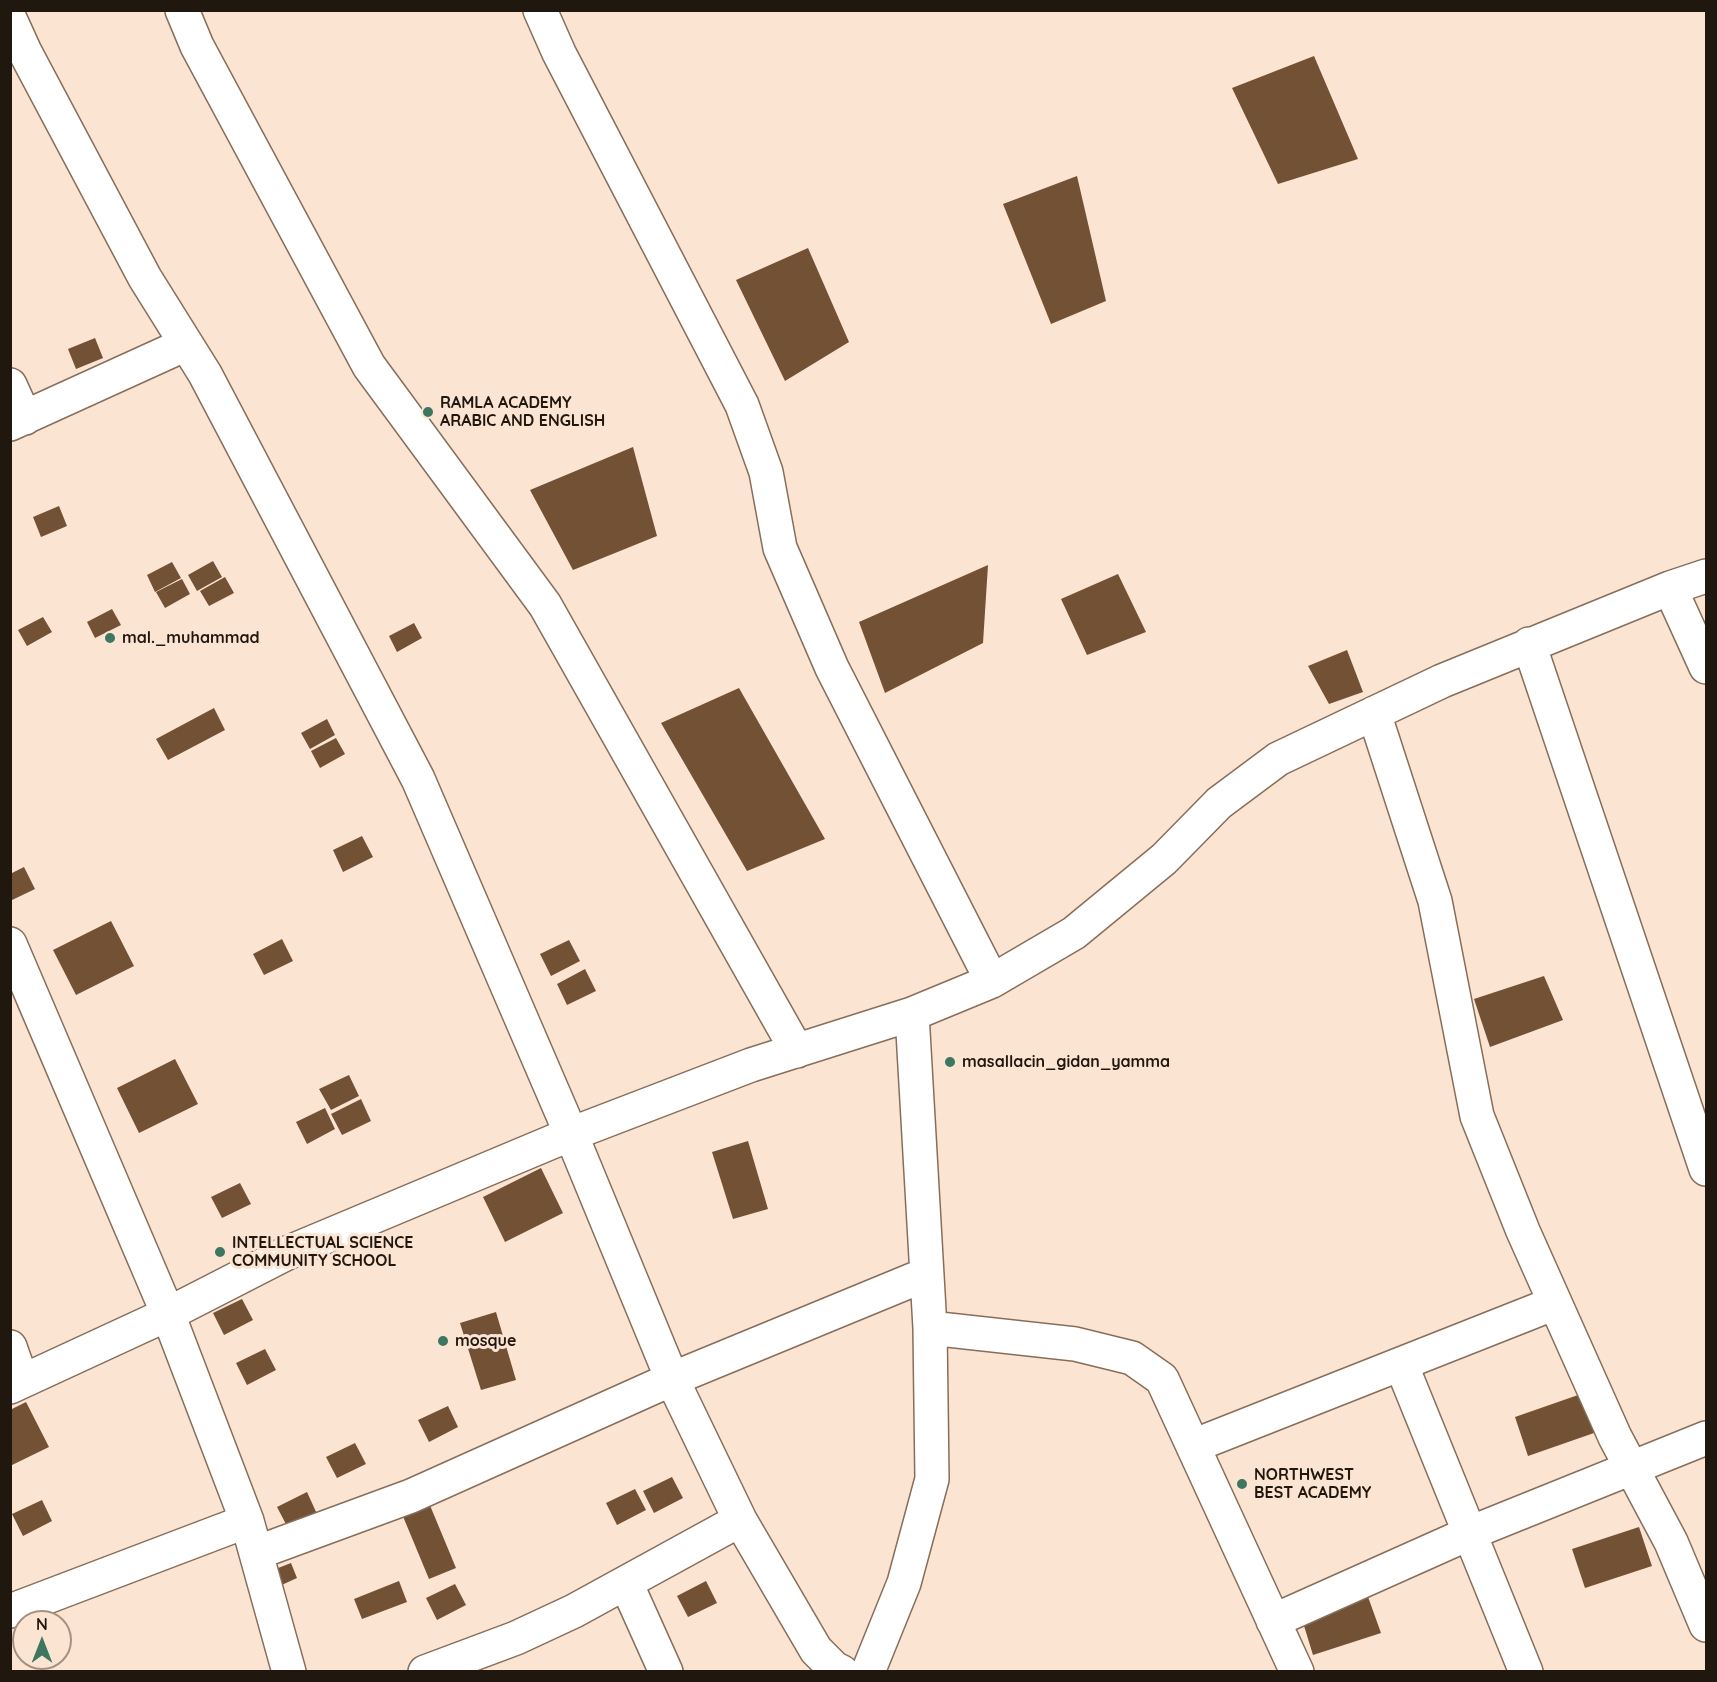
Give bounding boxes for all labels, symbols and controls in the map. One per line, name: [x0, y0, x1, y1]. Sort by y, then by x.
place label: RAMLA ACADEMY ARABIC AND ENGLISH: [440, 393, 605, 431]
marker: RAMLA ACADEMY ARABIC AND ENGLISH: [421, 405, 435, 419]
place label: mal._muhammad: [122, 628, 260, 648]
marker: mal._muhammad: [103, 631, 117, 645]
place label: masallacin_gidan_yamma: [962, 1052, 1170, 1072]
marker: masallacin_gidan_yamma: [943, 1055, 957, 1069]
place label: INTELLECTUAL SCIENCE COMMUNITY SCHOOL: [232, 1233, 413, 1271]
marker: INTELLECTUAL SCIENCE COMMUNITY SCHOOL: [213, 1245, 227, 1259]
place label: mosque: [455, 1331, 516, 1351]
marker: mosque: [436, 1334, 450, 1348]
place label: NORTHWEST BEST ACADEMY: [1254, 1465, 1371, 1503]
marker: NORTHWEST BEST ACADEMY: [1235, 1477, 1249, 1491]
north arrow: [12, 1610, 72, 1670]
text: N: [36, 1614, 48, 1634]

